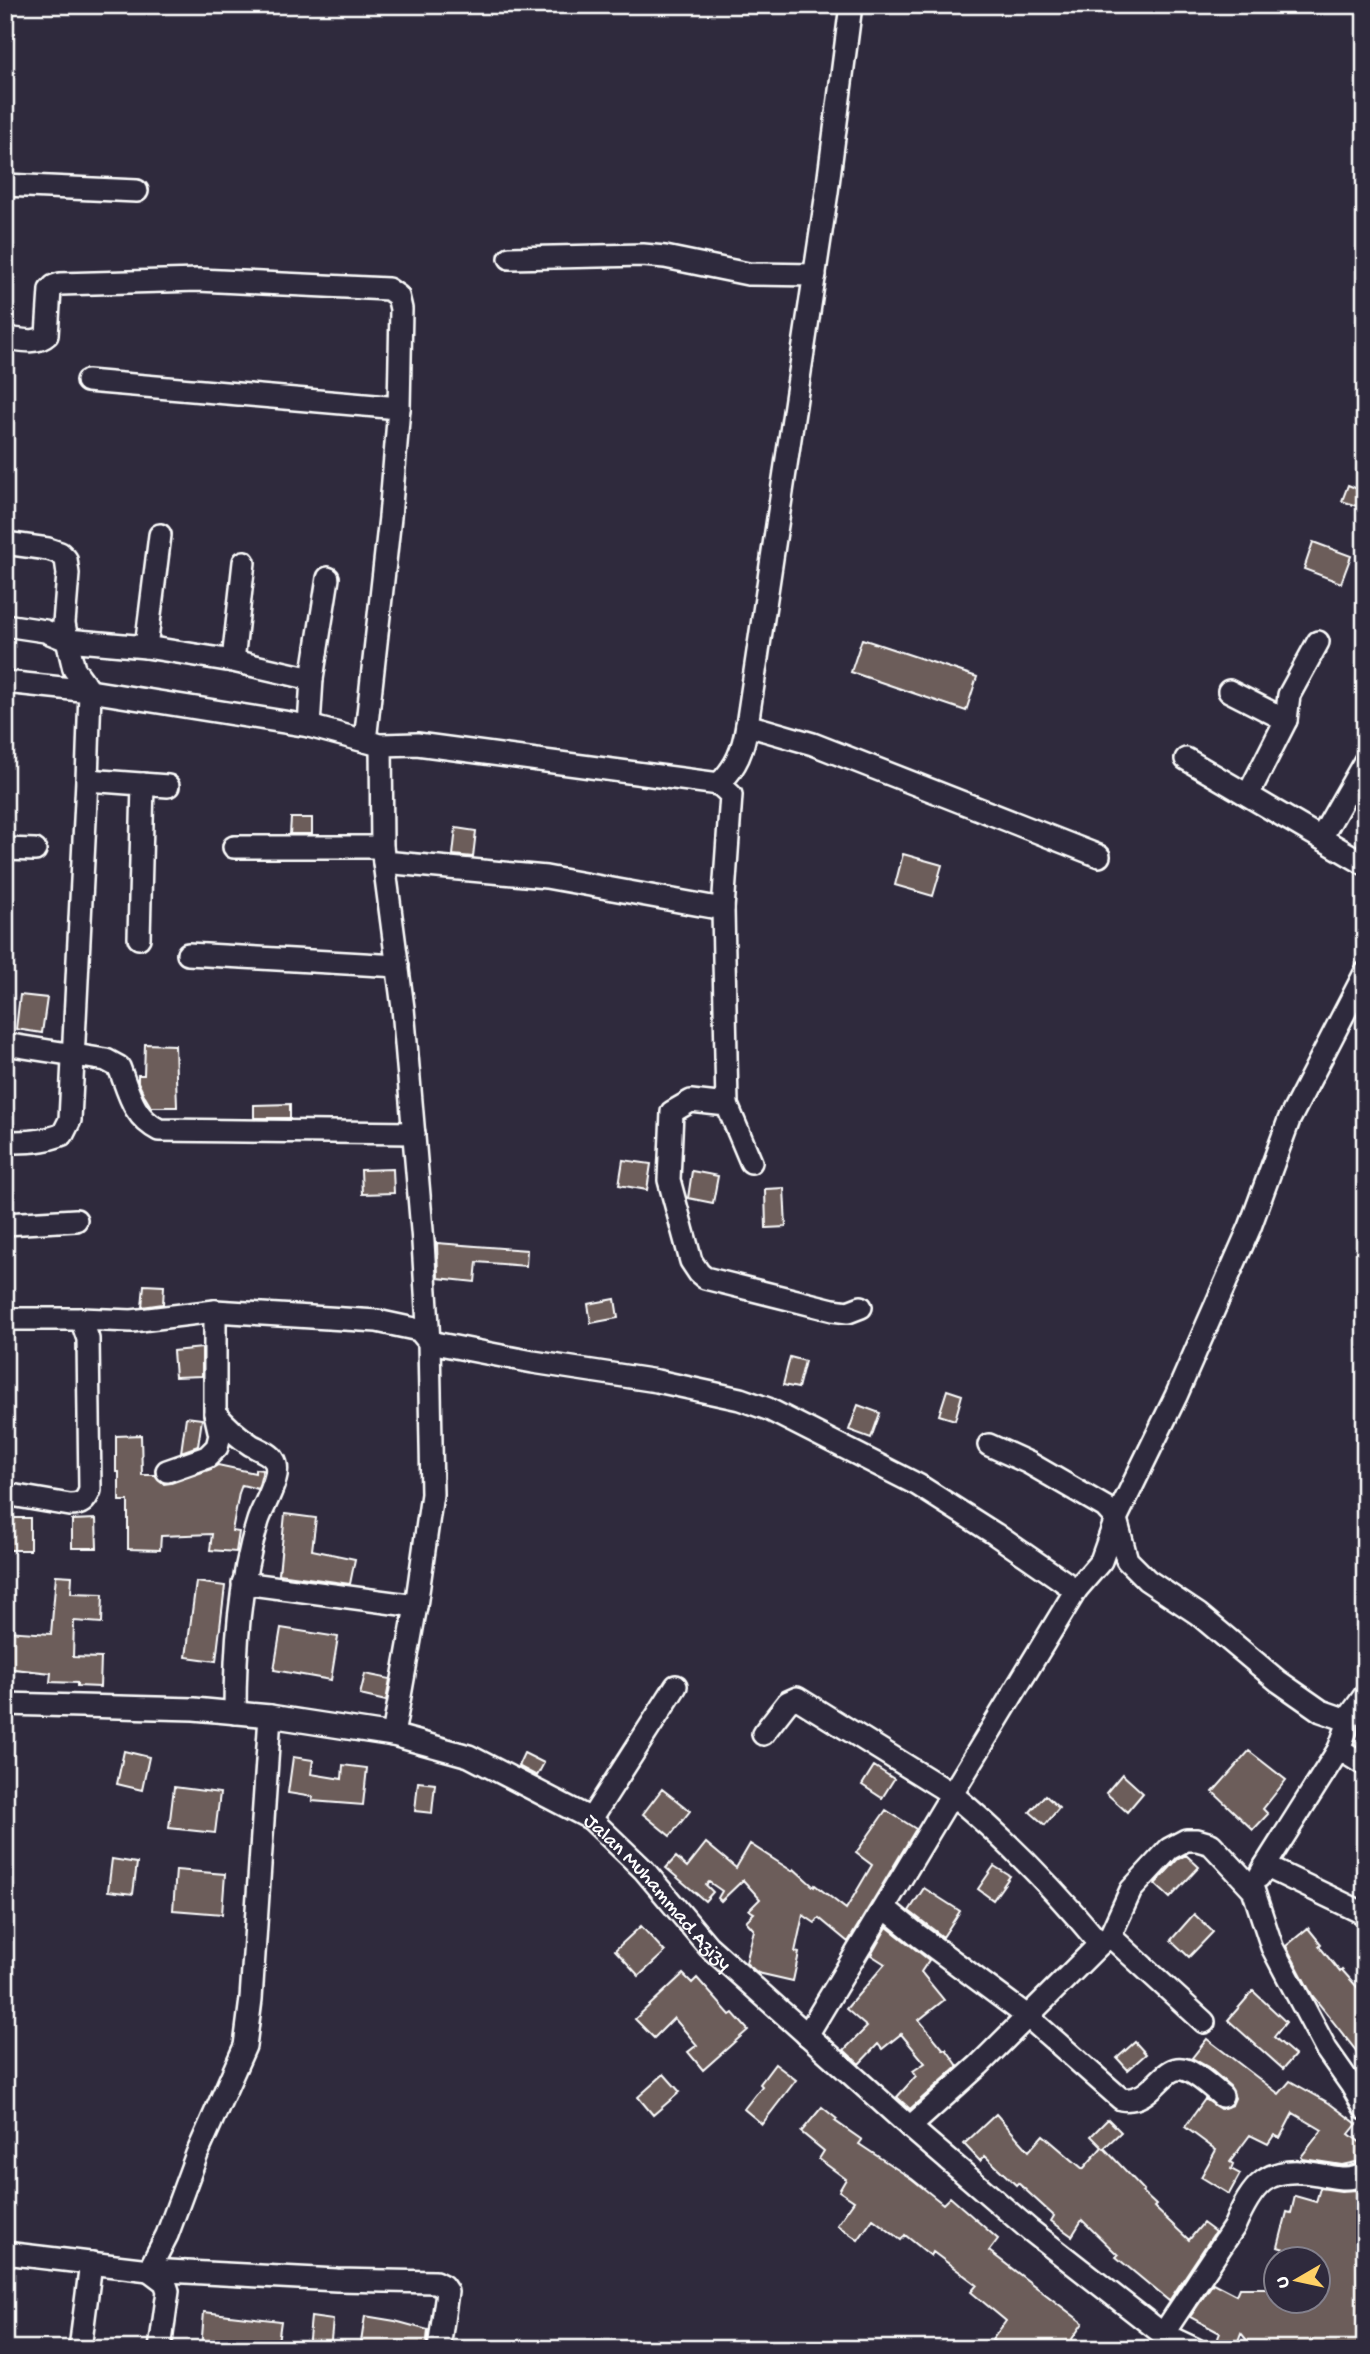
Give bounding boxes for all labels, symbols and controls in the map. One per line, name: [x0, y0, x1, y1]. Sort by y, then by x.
street label: Jalan Muhammad Azizy: [577, 1810, 736, 1977]
north arrow: [1262, 2246, 1332, 2316]
text: U: [1271, 2275, 1296, 2289]

